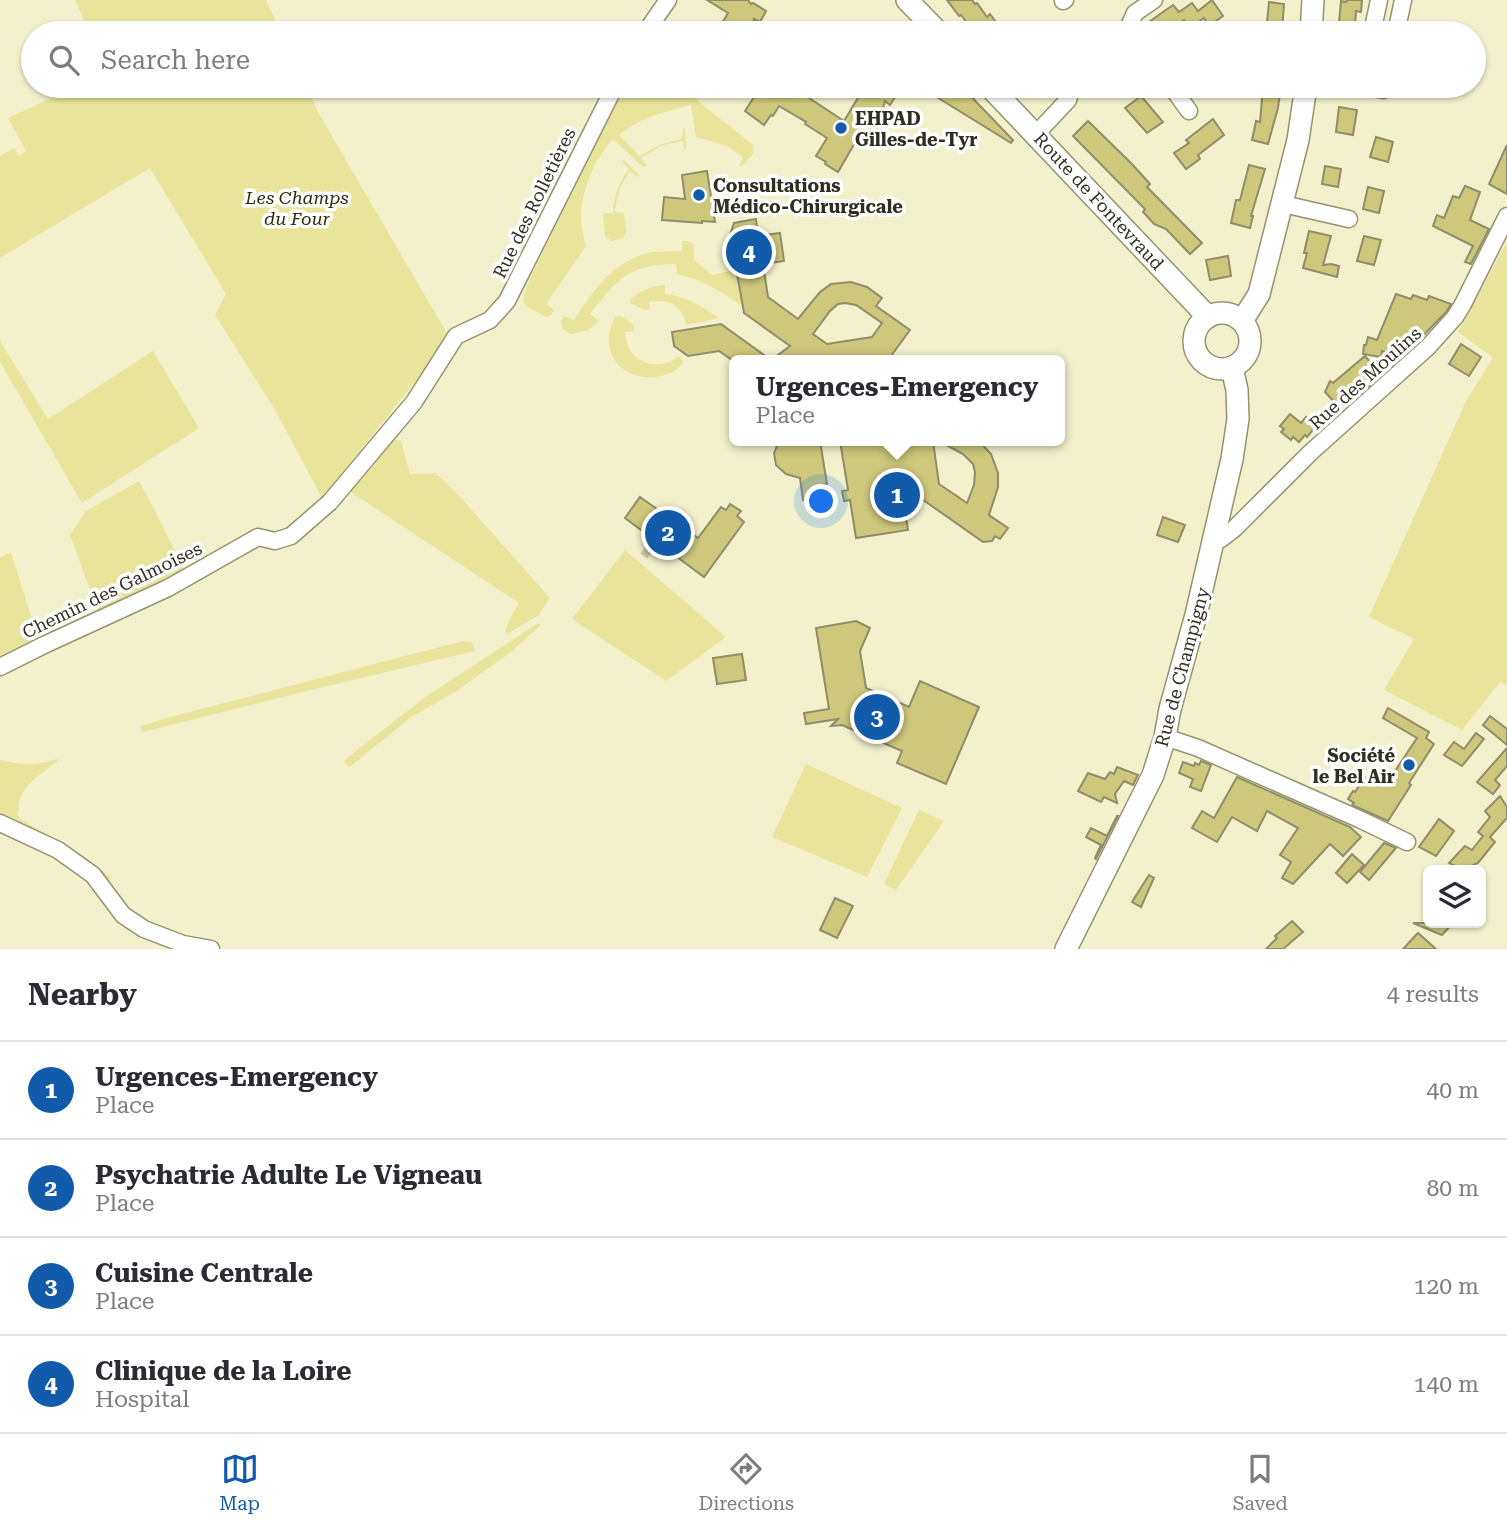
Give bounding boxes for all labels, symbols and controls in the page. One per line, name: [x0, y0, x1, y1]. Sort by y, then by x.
search box: [21, 21, 1486, 98]
icon: search: [45, 41, 83, 79]
text: Search here: [101, 45, 250, 75]
place label: EHPAD Gilles-de-Tyr: [855, 108, 978, 150]
marker: EHPAD Gilles-de-Tyr: [833, 120, 849, 136]
street label: Rue des Rolletières: [488, 124, 580, 282]
street label: Route de Fontevraud: [1030, 128, 1169, 274]
place label: Consultations Médico-Chirurgicale: [713, 175, 903, 217]
park label: Les Champs du Four: [244, 187, 349, 229]
marker: Consultations Médico-Chirurgicale: [691, 187, 707, 203]
pin: 4: [726, 226, 772, 278]
street label: Rue des Moulins: [1305, 322, 1425, 434]
popup: [729, 355, 1065, 446]
text: Urgences-Emergency: [756, 372, 1038, 402]
text: Place: [756, 402, 815, 429]
pin: 1: [874, 469, 920, 521]
your location: [804, 484, 838, 518]
pin: 2: [645, 507, 691, 559]
street label: Chemin des Galmoises: [19, 537, 205, 643]
street label: Rue de Champigny: [1151, 585, 1213, 749]
pin: 3: [854, 691, 900, 743]
place label: Société le Bel Air: [1313, 745, 1395, 787]
marker: Société le Bel Air: [1401, 757, 1417, 773]
map controls: [1423, 865, 1486, 928]
button: layers: [1423, 865, 1486, 928]
text: Nearby: [28, 977, 137, 1012]
text: 4 results: [1387, 981, 1479, 1008]
text: Urgences-Emergency: [95, 1062, 378, 1092]
text: 1: [45, 1077, 57, 1104]
text: 40 m: [1426, 1077, 1479, 1104]
text: Place: [95, 1092, 154, 1119]
text: Psychatrie Adulte Le Vigneau: [95, 1160, 482, 1190]
text: 2: [45, 1175, 57, 1202]
text: 80 m: [1426, 1175, 1479, 1202]
text: Place: [95, 1190, 154, 1217]
text: Cuisine Centrale: [95, 1258, 313, 1288]
text: 3: [45, 1273, 57, 1300]
text: 120 m: [1414, 1273, 1479, 1300]
text: Place: [95, 1288, 154, 1315]
text: Clinique de la Loire: [95, 1356, 352, 1386]
text: 4: [45, 1371, 57, 1398]
text: 140 m: [1414, 1371, 1479, 1398]
text: Hospital: [95, 1386, 189, 1413]
tab: Map: [219, 1450, 260, 1515]
tab: Directions: [698, 1450, 794, 1515]
tab: Saved: [1233, 1450, 1288, 1515]

